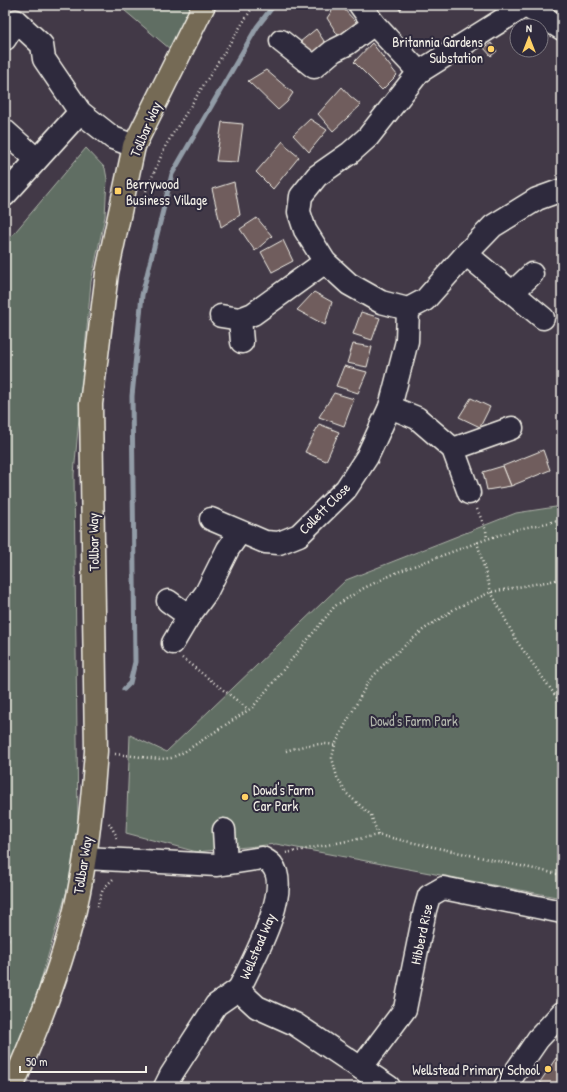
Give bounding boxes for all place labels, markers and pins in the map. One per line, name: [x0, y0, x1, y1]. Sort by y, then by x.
place label: Britannia Gardens Substation: [392, 32, 483, 67]
marker: Britannia Gardens Substation: [486, 44, 496, 54]
place label: Berrywood Business Village: [126, 174, 208, 210]
marker: Berrywood Business Village: [113, 186, 123, 196]
place label: Dowd's Farm Car Park: [253, 780, 314, 815]
marker: Dowd's Farm Car Park: [240, 792, 250, 802]
place label: Wellstead Primary School: [412, 1060, 540, 1080]
marker: Wellstead Primary School: [543, 1064, 553, 1074]

